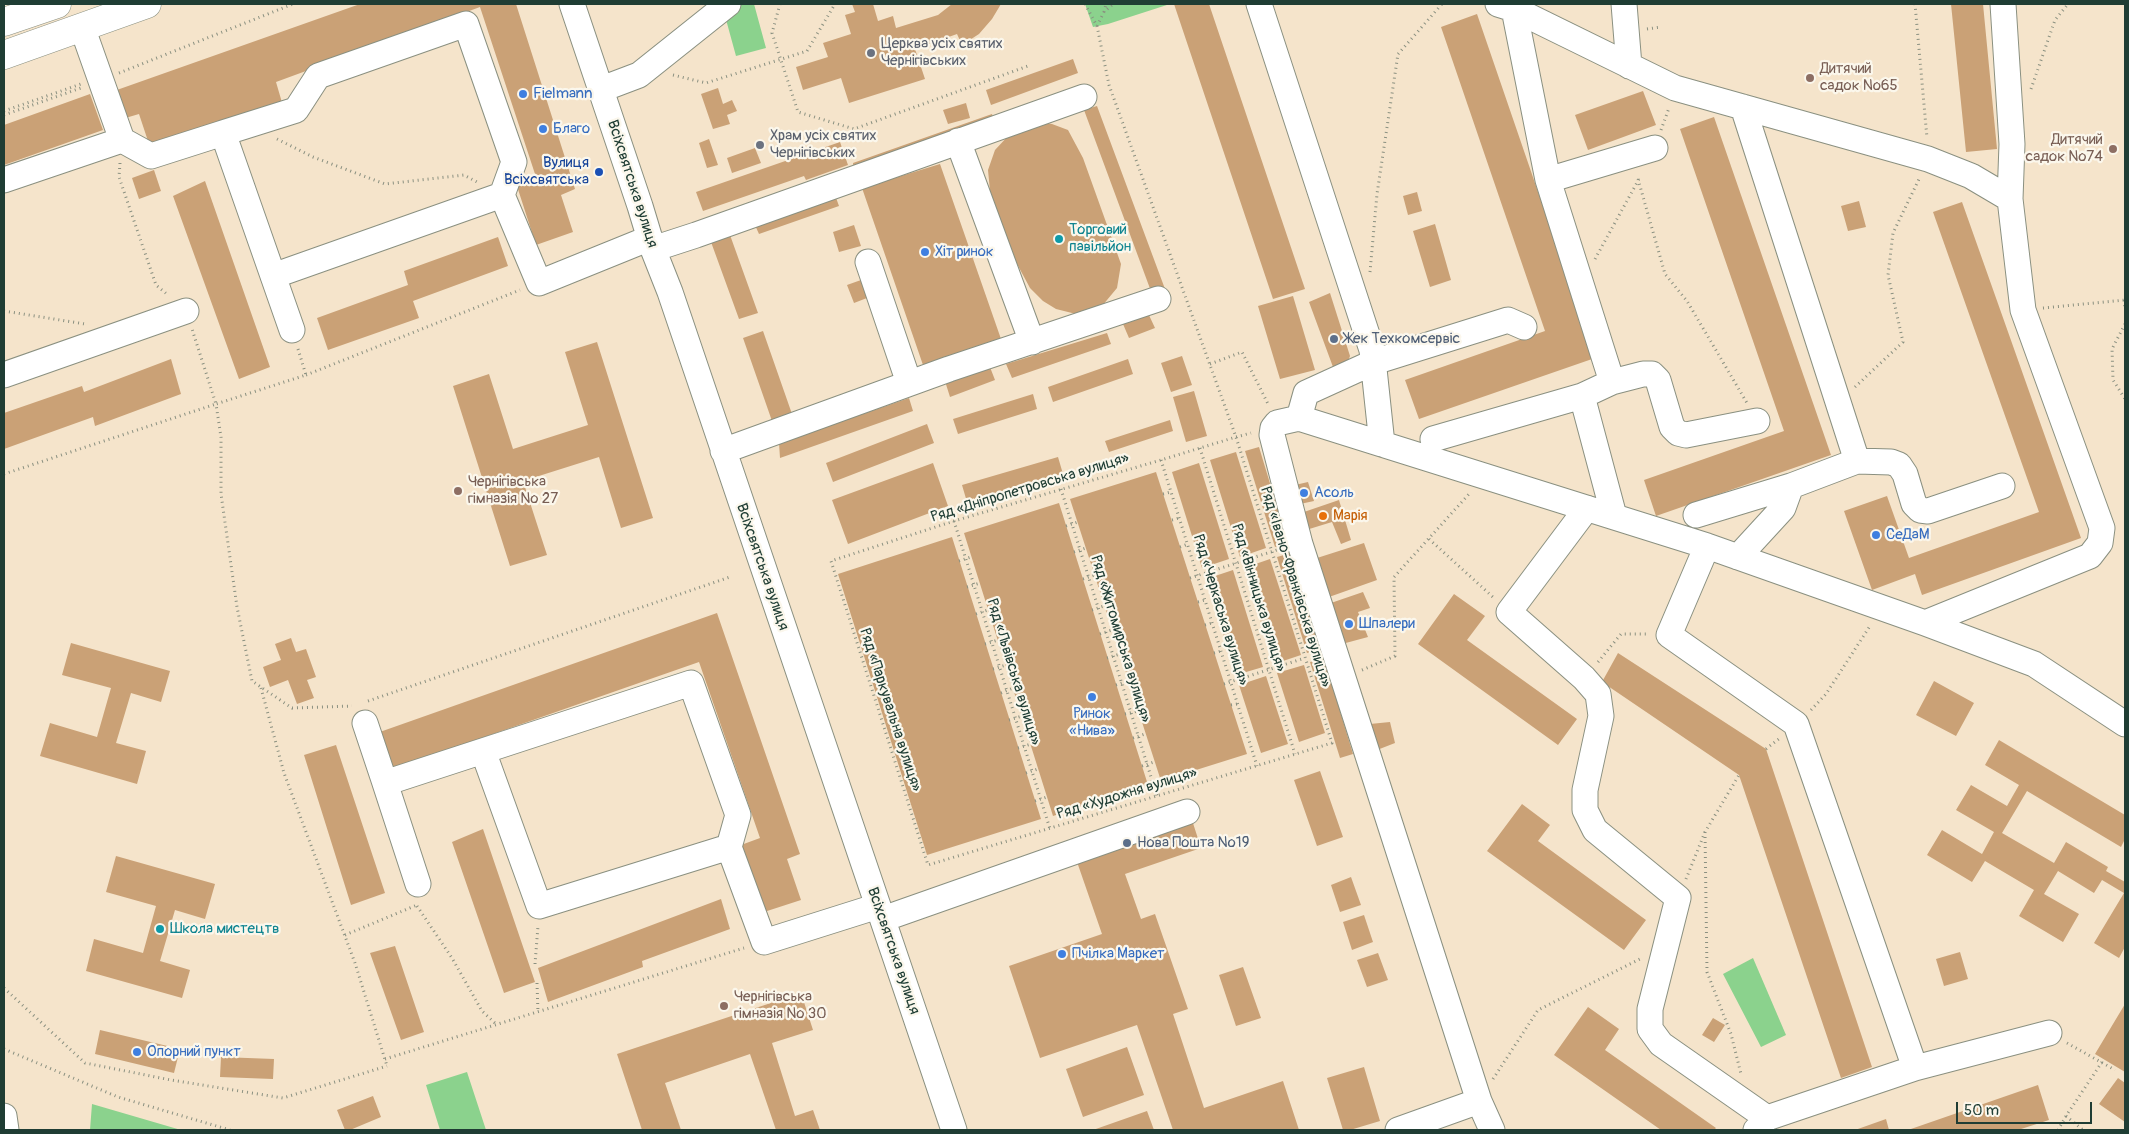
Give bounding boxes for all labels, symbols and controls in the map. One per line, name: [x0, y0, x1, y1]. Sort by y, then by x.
place label: Церква усіх святих Чернігівських: [881, 35, 1003, 70]
marker: Церква усіх святих Чернігівських: [865, 47, 877, 59]
place label: Дитячий садок №65: [1820, 60, 1898, 95]
marker: Дитячий садок №65: [1804, 72, 1816, 84]
place label: Fielmann: [533, 85, 592, 103]
marker: Fielmann: [517, 88, 529, 100]
street label: Всіхсвятська вулиця: [603, 118, 661, 250]
place label: Благо: [553, 120, 590, 138]
marker: Благо: [537, 123, 549, 135]
place label: Храм усіх святих Чернігівських: [770, 127, 876, 162]
place label: Дитячий садок №74: [2026, 131, 2103, 166]
marker: Храм усіх святих Чернігівських: [754, 139, 766, 151]
marker: Дитячий садок №74: [2107, 143, 2119, 155]
place label: Вулиця Всіхсвятська: [504, 154, 589, 189]
marker: Вулиця Всіхсвятська: [593, 166, 605, 178]
place label: Торговий павільйон: [1069, 221, 1131, 256]
marker: Торговий павільйон: [1053, 233, 1065, 245]
place label: Хіт ринок: [935, 243, 994, 261]
marker: Хіт ринок: [919, 246, 931, 258]
place label: Жек Техкомсервіс: [1344, 330, 1460, 348]
marker: Жек Техкомсервіс: [1328, 333, 1340, 345]
street label: Ряд «Дніпропетровська вулиця»: [929, 449, 1131, 527]
place label: Чернігівська гімназія № 27: [468, 473, 558, 508]
street label: Ряд «Івано-Франківська вулиця»: [1256, 484, 1334, 690]
place label: Асоль: [1314, 484, 1354, 502]
marker: Чернігівська гімназія № 27: [452, 485, 464, 497]
marker: Асоль: [1298, 487, 1310, 499]
street label: Всіхсвятська вулиця: [732, 501, 792, 633]
place label: Марія: [1333, 507, 1368, 525]
marker: Марія: [1317, 510, 1329, 522]
street label: Ряд «Вінницька вулиця»: [1227, 522, 1289, 674]
place label: СеДаМ: [1886, 526, 1929, 544]
marker: СеДаМ: [1870, 529, 1882, 541]
street label: Ряд «Черкаська вулиця»: [1188, 532, 1252, 688]
street label: Ряд «Житомирська вулиця»: [1086, 553, 1154, 725]
street label: Ряд «Львівська вулиця»: [982, 596, 1044, 748]
place label: Шпалери: [1359, 615, 1415, 633]
marker: Шпалери: [1343, 618, 1355, 630]
street label: Ряд «Паркувальна вулиця»: [855, 626, 925, 794]
marker: Ринок «Нива»: [1086, 691, 1098, 703]
place label: Ринок «Нива»: [1069, 705, 1115, 740]
street label: Ряд «Художня вулиця»: [1055, 764, 1199, 824]
place label: Нова Пошта №19: [1137, 834, 1249, 852]
marker: Нова Пошта №19: [1121, 837, 1133, 849]
street label: Всіхсвятська вулиця: [863, 885, 923, 1017]
place label: Школа мистецтв: [170, 920, 279, 938]
marker: Школа мистецтв: [154, 923, 166, 935]
place label: Пчілка Маркет: [1072, 945, 1165, 963]
marker: Пчілка Маркет: [1056, 948, 1068, 960]
place label: Чернігівська гімназія № 30: [734, 988, 826, 1023]
marker: Чернігівська гімназія № 30: [718, 1000, 730, 1012]
place label: Опорний пункт: [147, 1043, 241, 1061]
marker: Опорний пункт: [131, 1046, 143, 1058]
scale bar: [1959, 1092, 2095, 1124]
text: 50 m: [1964, 1101, 1999, 1120]

